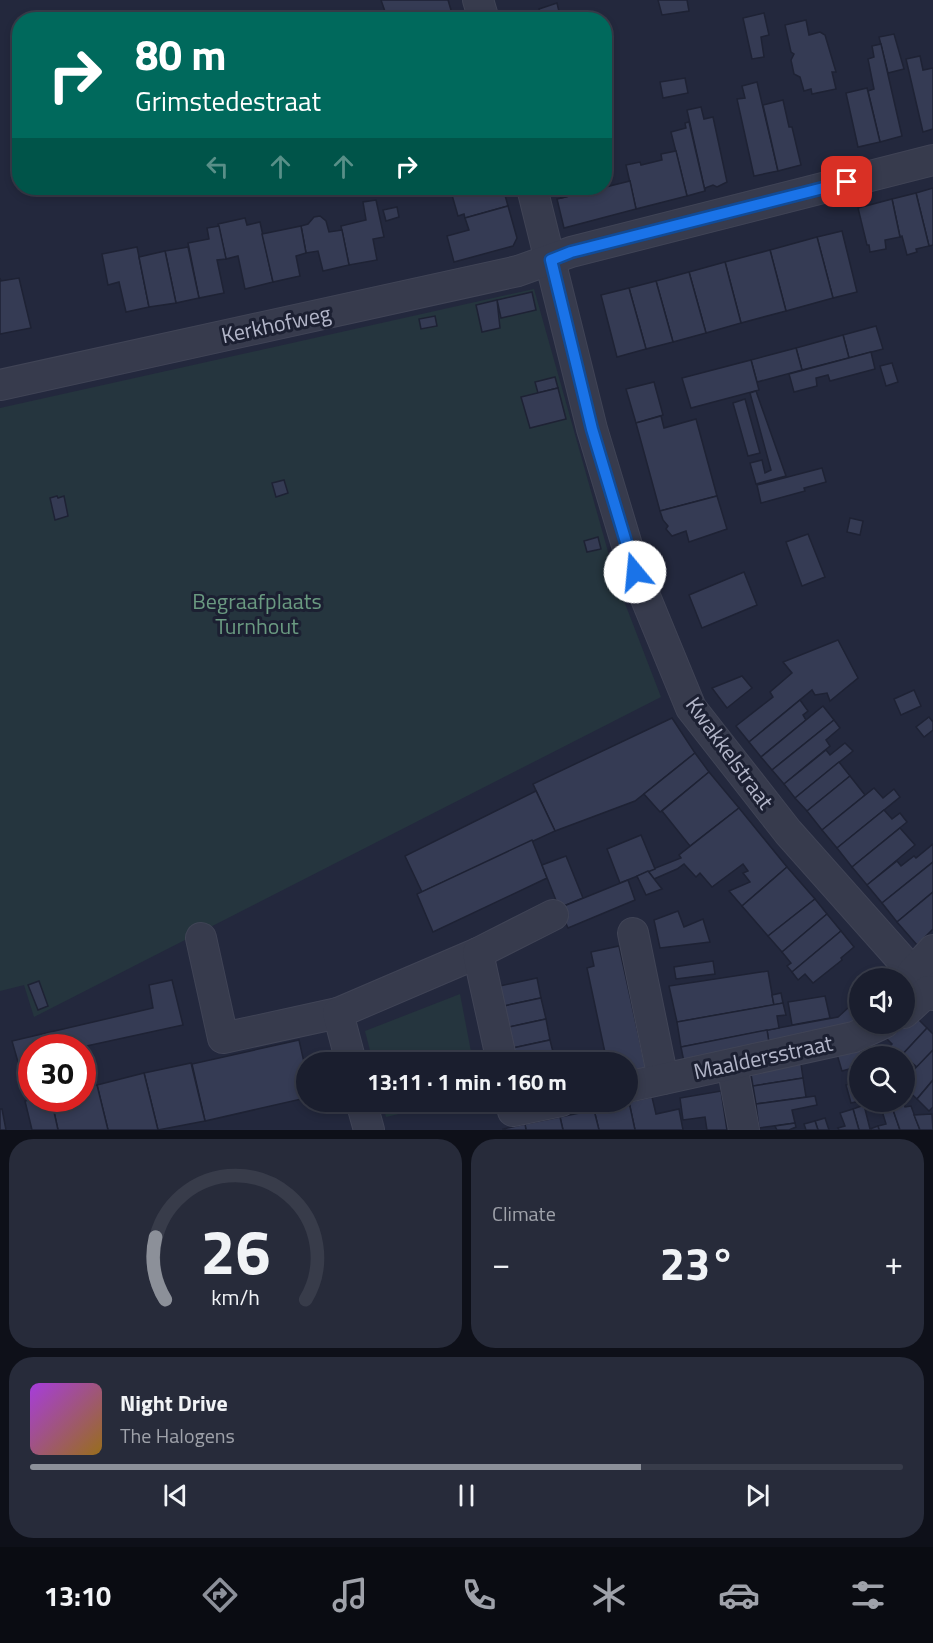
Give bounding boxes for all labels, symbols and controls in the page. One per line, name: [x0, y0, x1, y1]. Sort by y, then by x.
text: 80 m: [135, 22, 227, 86]
icon: right: [36, 36, 114, 114]
text: Grimstedestraat: [135, 80, 321, 121]
icon: left: [201, 150, 234, 183]
icon: ahead: [264, 150, 297, 183]
icon: ahead: [327, 150, 360, 183]
icon: right: [390, 150, 423, 183]
pin: [821, 156, 872, 207]
icon: arrive: [830, 165, 863, 198]
street label: Kerkhofweg: [218, 296, 334, 352]
position arrow: [603, 540, 667, 604]
park label: Begraafplaats Turnhout: [192, 584, 322, 643]
street label: Kwakkelstraat: [677, 690, 783, 817]
map controls: [849, 968, 915, 1112]
button: sound: [849, 968, 915, 1034]
street label: Maaldersstraat: [690, 1026, 836, 1088]
speed limit sign: 30: [18, 1034, 96, 1112]
button: search: [849, 1046, 915, 1112]
text: 13:11 · 1 min · 160 m: [367, 1065, 567, 1099]
text: Climate: [492, 1198, 556, 1229]
text: 26: [201, 1203, 270, 1298]
text: 23°: [660, 1229, 735, 1297]
text: −: [492, 1238, 510, 1288]
text: +: [885, 1238, 903, 1288]
text: km/h: [211, 1282, 260, 1314]
text: Night Drive: [120, 1386, 228, 1420]
text: The Halogens: [120, 1420, 235, 1451]
icon: previous: [159, 1479, 192, 1512]
icon: pause: [450, 1479, 483, 1512]
icon: next: [741, 1479, 774, 1512]
icon: directions: [199, 1574, 241, 1616]
icon: music: [329, 1574, 371, 1616]
icon: phone: [458, 1574, 500, 1616]
icon: climate: [588, 1574, 630, 1616]
icon: car: [718, 1574, 760, 1616]
icon: filters: [847, 1574, 889, 1616]
text: 13:10: [44, 1575, 111, 1616]

